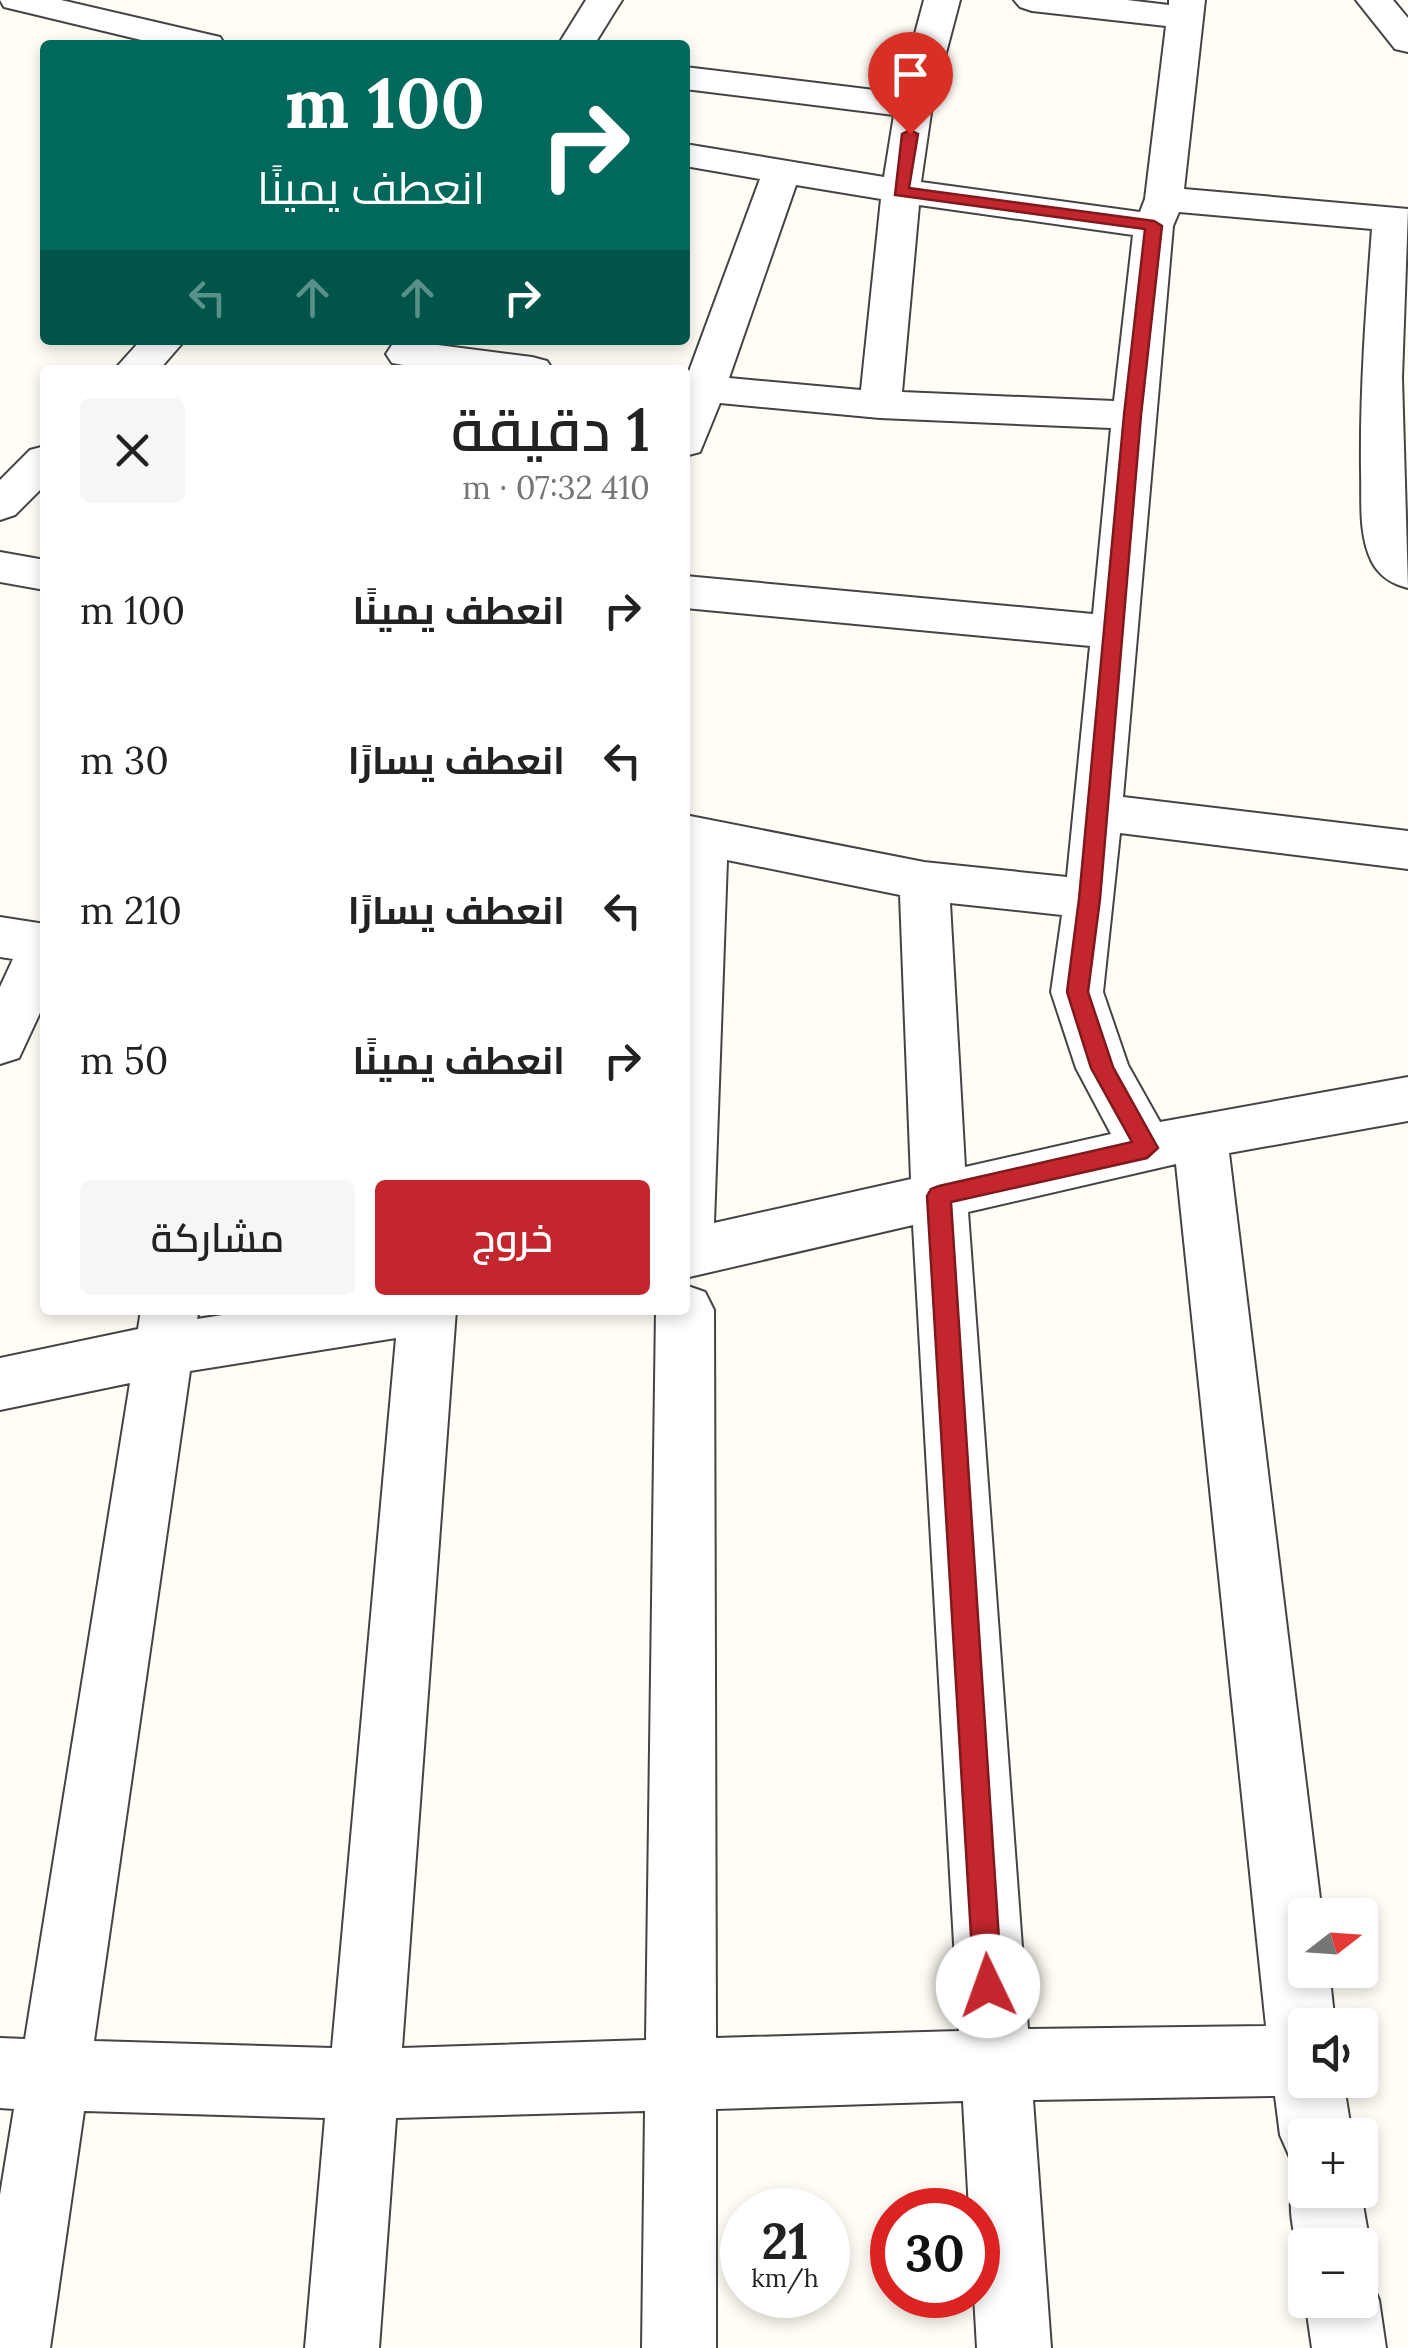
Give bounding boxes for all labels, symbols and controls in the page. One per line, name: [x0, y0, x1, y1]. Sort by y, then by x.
pin: [868, 32, 953, 135]
icon: arrive: [883, 47, 938, 102]
text: 100 m: [285, 58, 485, 147]
icon: right: [520, 80, 650, 210]
text: انعطف يمينًا: [257, 159, 485, 216]
icon: left: [180, 270, 235, 325]
icon: ahead: [285, 270, 340, 325]
icon: ahead: [390, 270, 445, 325]
icon: right: [495, 270, 550, 325]
text: 1 دقيقة: [451, 391, 650, 467]
button: close: [80, 398, 185, 503]
text: 410 m · 07:32: [462, 467, 650, 508]
icon: right: [595, 583, 650, 638]
text: 100 m: [80, 586, 185, 634]
text: انعطف يمينًا: [352, 586, 565, 634]
icon: left: [595, 733, 650, 788]
text: 30 m: [80, 736, 169, 784]
text: انعطف يسارًا: [348, 736, 565, 784]
icon: left: [595, 883, 650, 938]
text: 210 m: [80, 886, 182, 934]
text: انعطف يسارًا: [348, 886, 565, 934]
icon: right: [595, 1033, 650, 1088]
text: 50 m: [80, 1036, 168, 1084]
text: انعطف يمينًا: [352, 1036, 565, 1084]
button: مشاركة: [80, 1180, 355, 1295]
button: خروج: [375, 1180, 650, 1295]
north arrow: [1288, 1898, 1378, 1988]
map controls: [1288, 1898, 1378, 2318]
position arrow: [936, 1934, 1040, 2038]
button: sound: [1288, 2008, 1378, 2098]
button: +: [1288, 2118, 1378, 2208]
speed limit sign: 30: [870, 2188, 1000, 2318]
text: 21: [762, 2209, 808, 2273]
button: −: [1288, 2228, 1378, 2318]
text: km/h: [751, 2262, 819, 2294]

